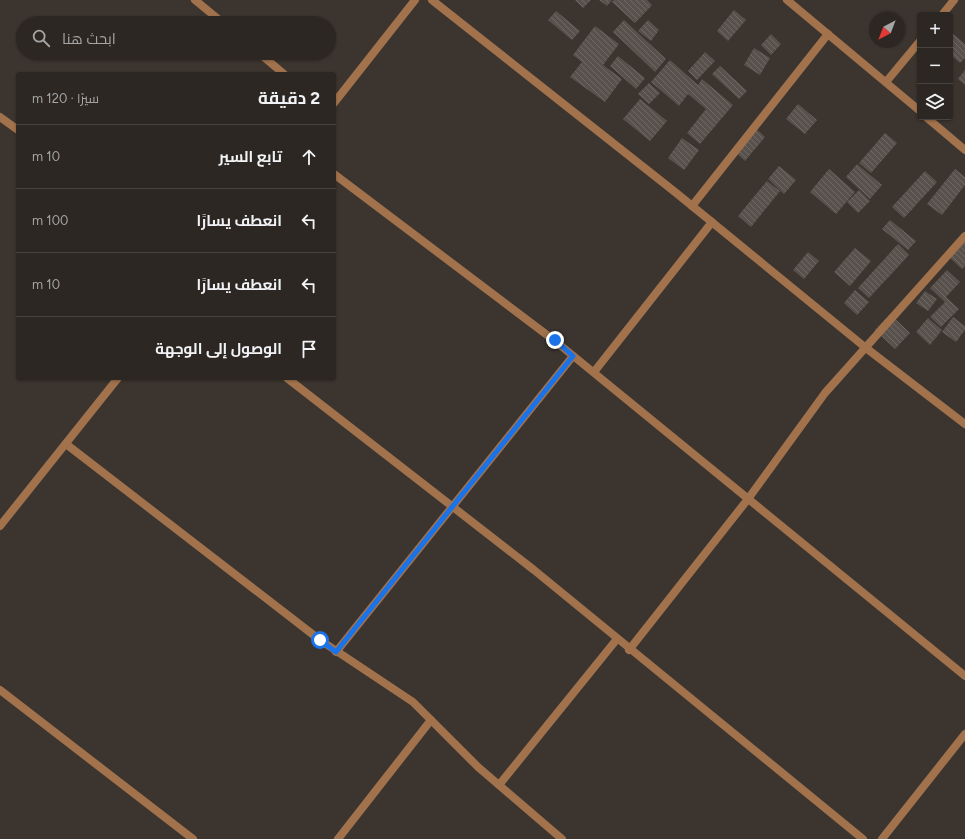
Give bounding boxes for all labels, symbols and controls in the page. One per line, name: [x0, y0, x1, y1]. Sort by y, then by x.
north arrow: [869, 12, 905, 48]
map controls: [917, 12, 953, 120]
button: +: [917, 12, 953, 48]
search box: [16, 16, 336, 60]
icon: search: [30, 27, 52, 49]
text: ابحث هنا: [62, 30, 116, 48]
button: −: [917, 48, 953, 84]
button: layers: [917, 84, 953, 120]
text: 2 دقيقة: [258, 88, 320, 108]
text: سيرًا · 120 m: [32, 91, 99, 106]
icon: ahead: [298, 146, 320, 168]
text: تابع السير: [219, 148, 282, 166]
text: 10 m: [32, 149, 60, 164]
icon: left: [298, 210, 320, 232]
text: انعطف يسارًا: [197, 212, 282, 230]
text: 100 m: [32, 213, 68, 228]
icon: left: [298, 274, 320, 296]
text: انعطف يسارًا: [197, 276, 282, 294]
text: 10 m: [32, 277, 60, 292]
route end: [546, 331, 564, 349]
icon: arrive: [298, 338, 320, 360]
text: الوصول إلى الوجهة: [155, 340, 282, 358]
route start: [311, 631, 329, 649]

